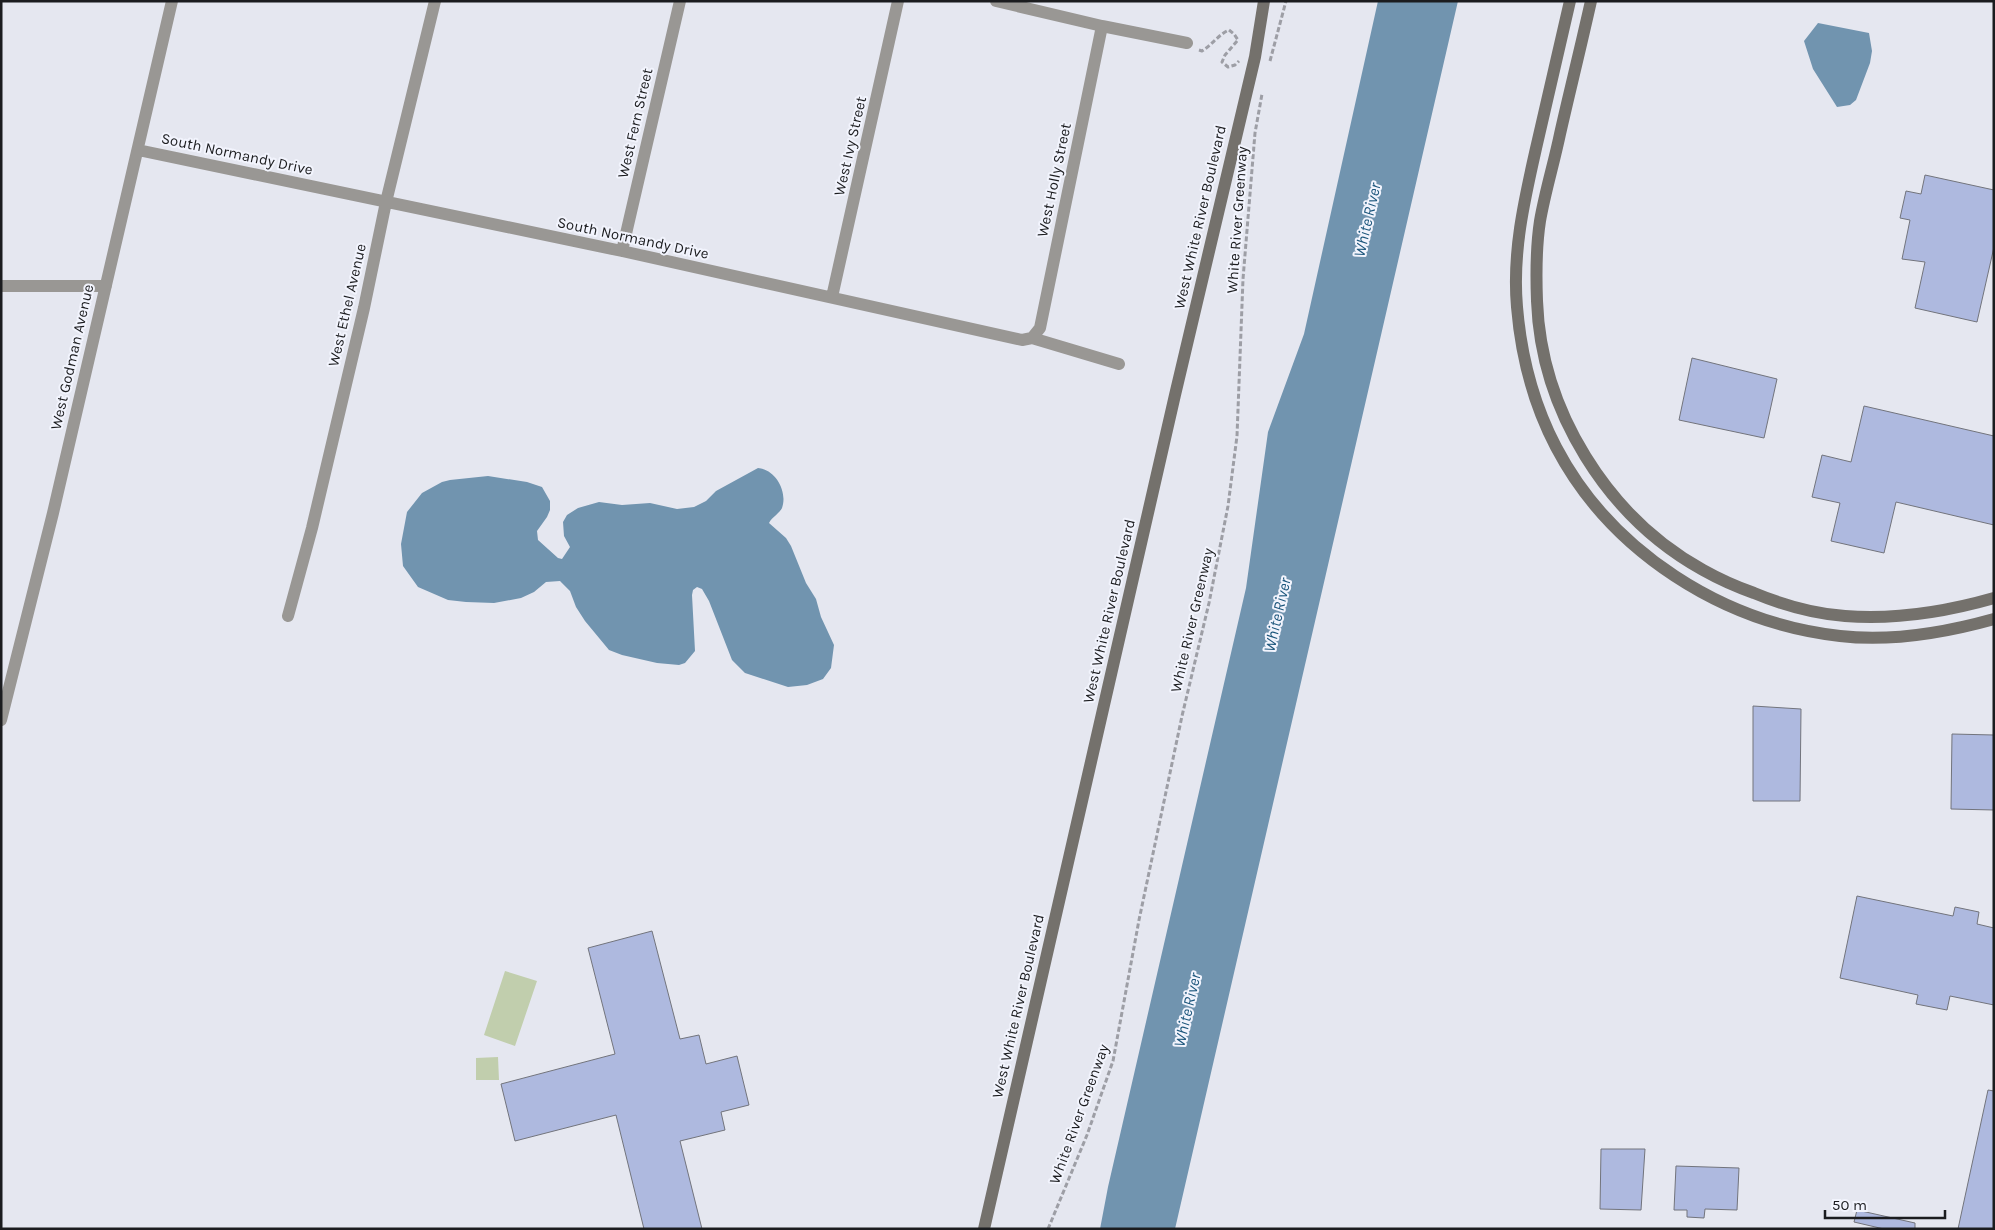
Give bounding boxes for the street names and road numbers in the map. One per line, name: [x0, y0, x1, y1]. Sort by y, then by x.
street label: West Fern Street: [614, 66, 656, 180]
street label: West Ivy Street: [830, 94, 870, 197]
street label: West Holly Street: [1033, 121, 1075, 239]
street label: West White River Boulevard: [1170, 123, 1230, 311]
street label: South Normandy Drive: [160, 129, 314, 179]
street label: White River Greenway: [1223, 146, 1251, 294]
street label: South Normandy Drive: [556, 213, 710, 263]
street label: West Ethel Avenue: [324, 242, 370, 368]
street label: West Godman Avenue: [47, 283, 97, 431]
street label: West White River Boulevard: [1079, 517, 1139, 705]
street label: White River Greenway: [1167, 546, 1217, 694]
street label: West White River Boulevard: [988, 912, 1048, 1100]
street label: White River Greenway: [1045, 1042, 1113, 1186]

